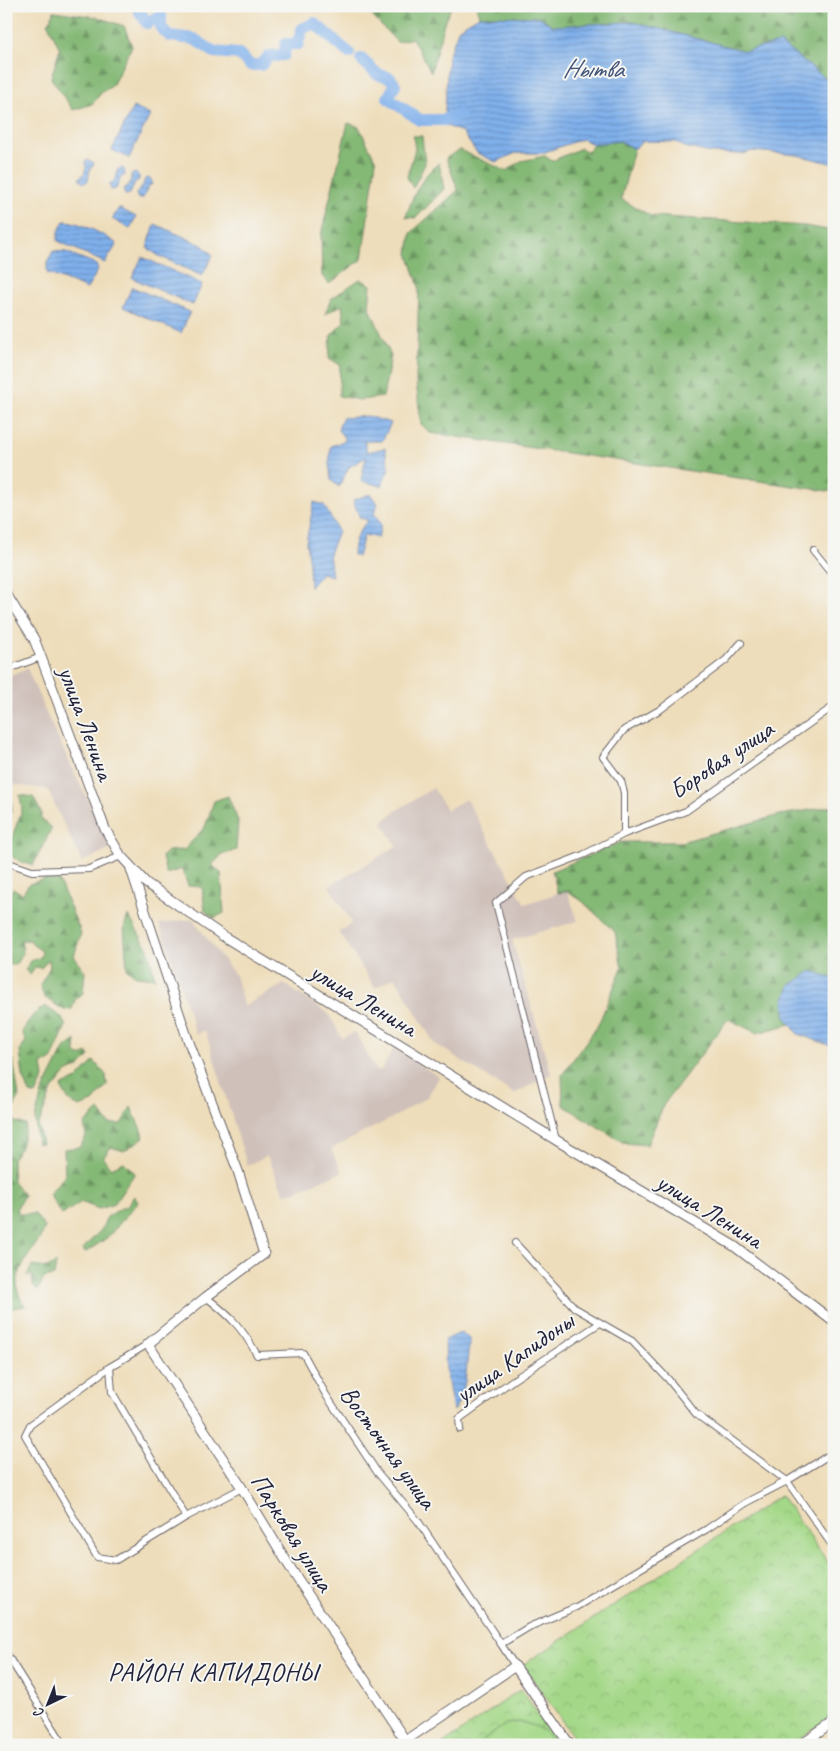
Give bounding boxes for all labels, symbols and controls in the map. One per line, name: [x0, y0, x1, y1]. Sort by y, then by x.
water label: Нытва: [562, 51, 626, 86]
street label: улица Ленина: [50, 660, 122, 787]
street label: Боровая улица: [663, 712, 782, 806]
street label: улица Ленина: [303, 955, 425, 1046]
street label: улица Ленина: [649, 1165, 771, 1257]
street label: улица Капидоны: [447, 1304, 582, 1412]
street label: Восточная улица: [333, 1380, 445, 1517]
street label: Парковая улица: [243, 1468, 342, 1599]
district label: РАЙОН КАПИДОНЫ: [108, 1656, 322, 1689]
north arrow: [22, 1678, 72, 1728]
text: С: [30, 1703, 48, 1722]

